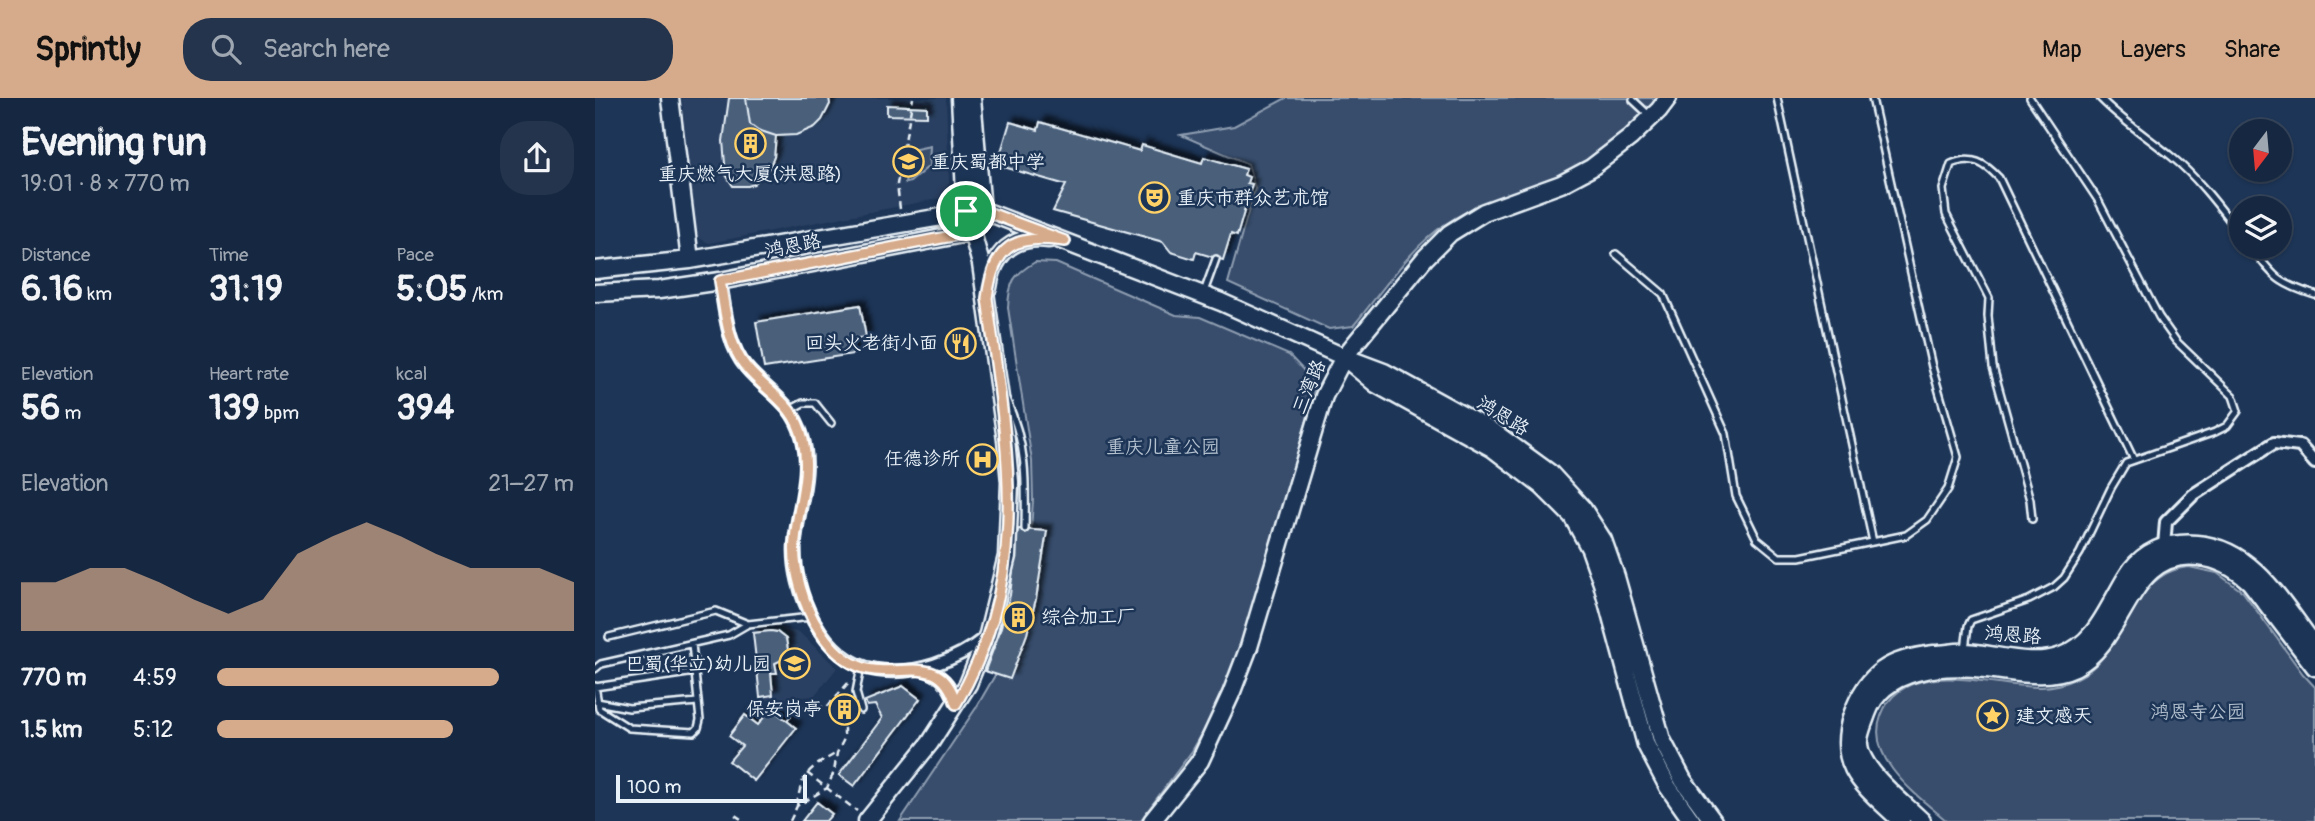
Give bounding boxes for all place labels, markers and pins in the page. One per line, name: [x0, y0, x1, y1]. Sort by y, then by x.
building icon: 重庆燃气大厦(洪恩路): [733, 126, 767, 160]
school or university icon: 重庆蜀都中学: [891, 145, 925, 179]
place label: 重庆蜀都中学: [931, 150, 1045, 174]
place label: 重庆燃气大厦(洪恩路): [658, 162, 842, 186]
pin: [936, 181, 996, 241]
theatre icon: 重庆市群众艺术馆: [1137, 181, 1171, 215]
place label: 重庆市群众艺术馆: [1177, 186, 1329, 210]
restaurant icon: 回头火老街小面: [944, 326, 978, 360]
place label: 回头火老街小面: [805, 331, 938, 355]
hospital icon: 任德诊所: [966, 442, 1000, 476]
place label: 任德诊所: [884, 447, 960, 471]
building icon: 综合加工厂: [1001, 600, 1035, 634]
place label: 综合加工厂: [1041, 605, 1136, 629]
school or university icon: 巴蜀(华立)幼儿园: [777, 647, 811, 681]
place label: 巴蜀(华立)幼儿园: [625, 652, 771, 676]
building icon: 保安岗亭: [828, 692, 862, 726]
place label: 保安岗亭: [746, 697, 822, 721]
place icon: 建文感天: [1976, 699, 2010, 733]
place label: 建文感天: [2016, 704, 2092, 728]

